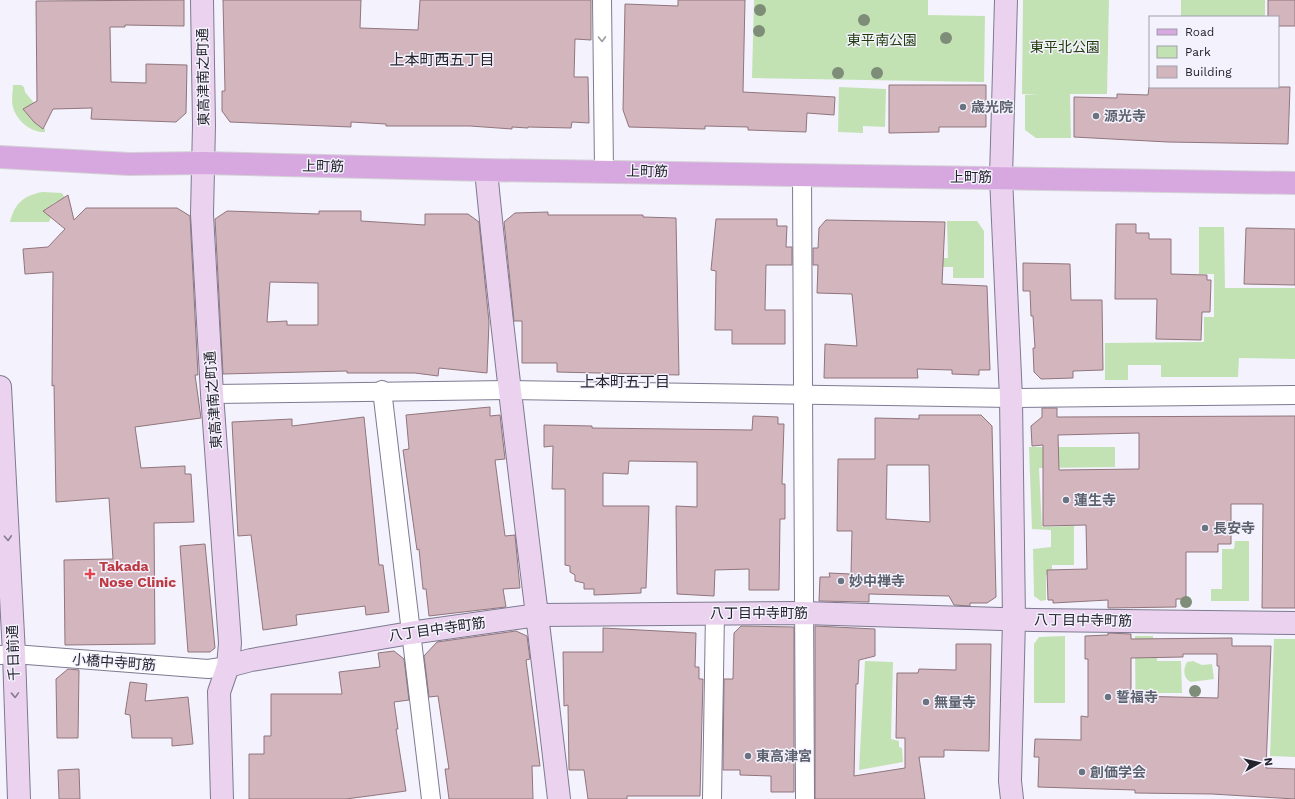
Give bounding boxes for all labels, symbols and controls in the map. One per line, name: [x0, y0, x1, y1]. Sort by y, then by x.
legend: [1149, 16, 1279, 88]
text: Road: [1185, 25, 1214, 39]
street label: 東高津南之町通: [194, 28, 212, 126]
park label: 東平南公園: [847, 32, 917, 48]
one-way arrow: [598, 36, 606, 42]
park label: 東平北公園: [1030, 39, 1100, 55]
text: Park: [1185, 45, 1211, 59]
district label: 上本町西五丁目: [389, 51, 495, 69]
text: Building: [1185, 65, 1232, 79]
place label: 歳光院: [971, 99, 1013, 115]
marker: 歳光院: [958, 102, 968, 112]
place label: 源光寺: [1104, 108, 1146, 124]
marker: 源光寺: [1091, 111, 1101, 121]
street label: 上町筋: [302, 158, 344, 174]
street label: 上町筋: [626, 163, 668, 179]
street label: 上町筋: [950, 169, 992, 185]
street label: 東高津南之町通: [202, 351, 224, 449]
district label: 上本町五丁目: [580, 373, 670, 391]
place label: 蓮生寺: [1074, 492, 1116, 508]
marker: 蓮生寺: [1061, 495, 1071, 505]
place label: 長安寺: [1213, 520, 1255, 536]
marker: 長安寺: [1200, 523, 1210, 533]
one-way arrow: [4, 535, 12, 541]
place label: Takada Nose Clinic: [99, 558, 176, 590]
marker: Takada Nose Clinic: [84, 568, 96, 580]
place label: 妙中禅寺: [849, 573, 905, 589]
marker: 妙中禅寺: [836, 576, 846, 586]
street label: 八丁目中寺町筋: [710, 605, 808, 621]
street label: 八丁目中寺町筋: [1034, 611, 1132, 629]
street label: 八丁目中寺町筋: [387, 614, 487, 644]
street label: 千日前通: [4, 625, 22, 681]
street label: 小橋中寺町筋: [72, 651, 156, 673]
place label: 誓福寺: [1116, 689, 1158, 705]
one-way arrow: [11, 692, 19, 698]
marker: 誓福寺: [1103, 692, 1113, 702]
place label: 無量寺: [934, 694, 976, 710]
marker: 無量寺: [921, 697, 931, 707]
north arrow: [1239, 743, 1279, 783]
place label: 東高津宮: [756, 748, 812, 764]
marker: 東高津宮: [743, 751, 753, 761]
text: N: [1261, 757, 1275, 767]
place label: 創価学会: [1090, 764, 1146, 780]
marker: 創価学会: [1077, 767, 1087, 777]

